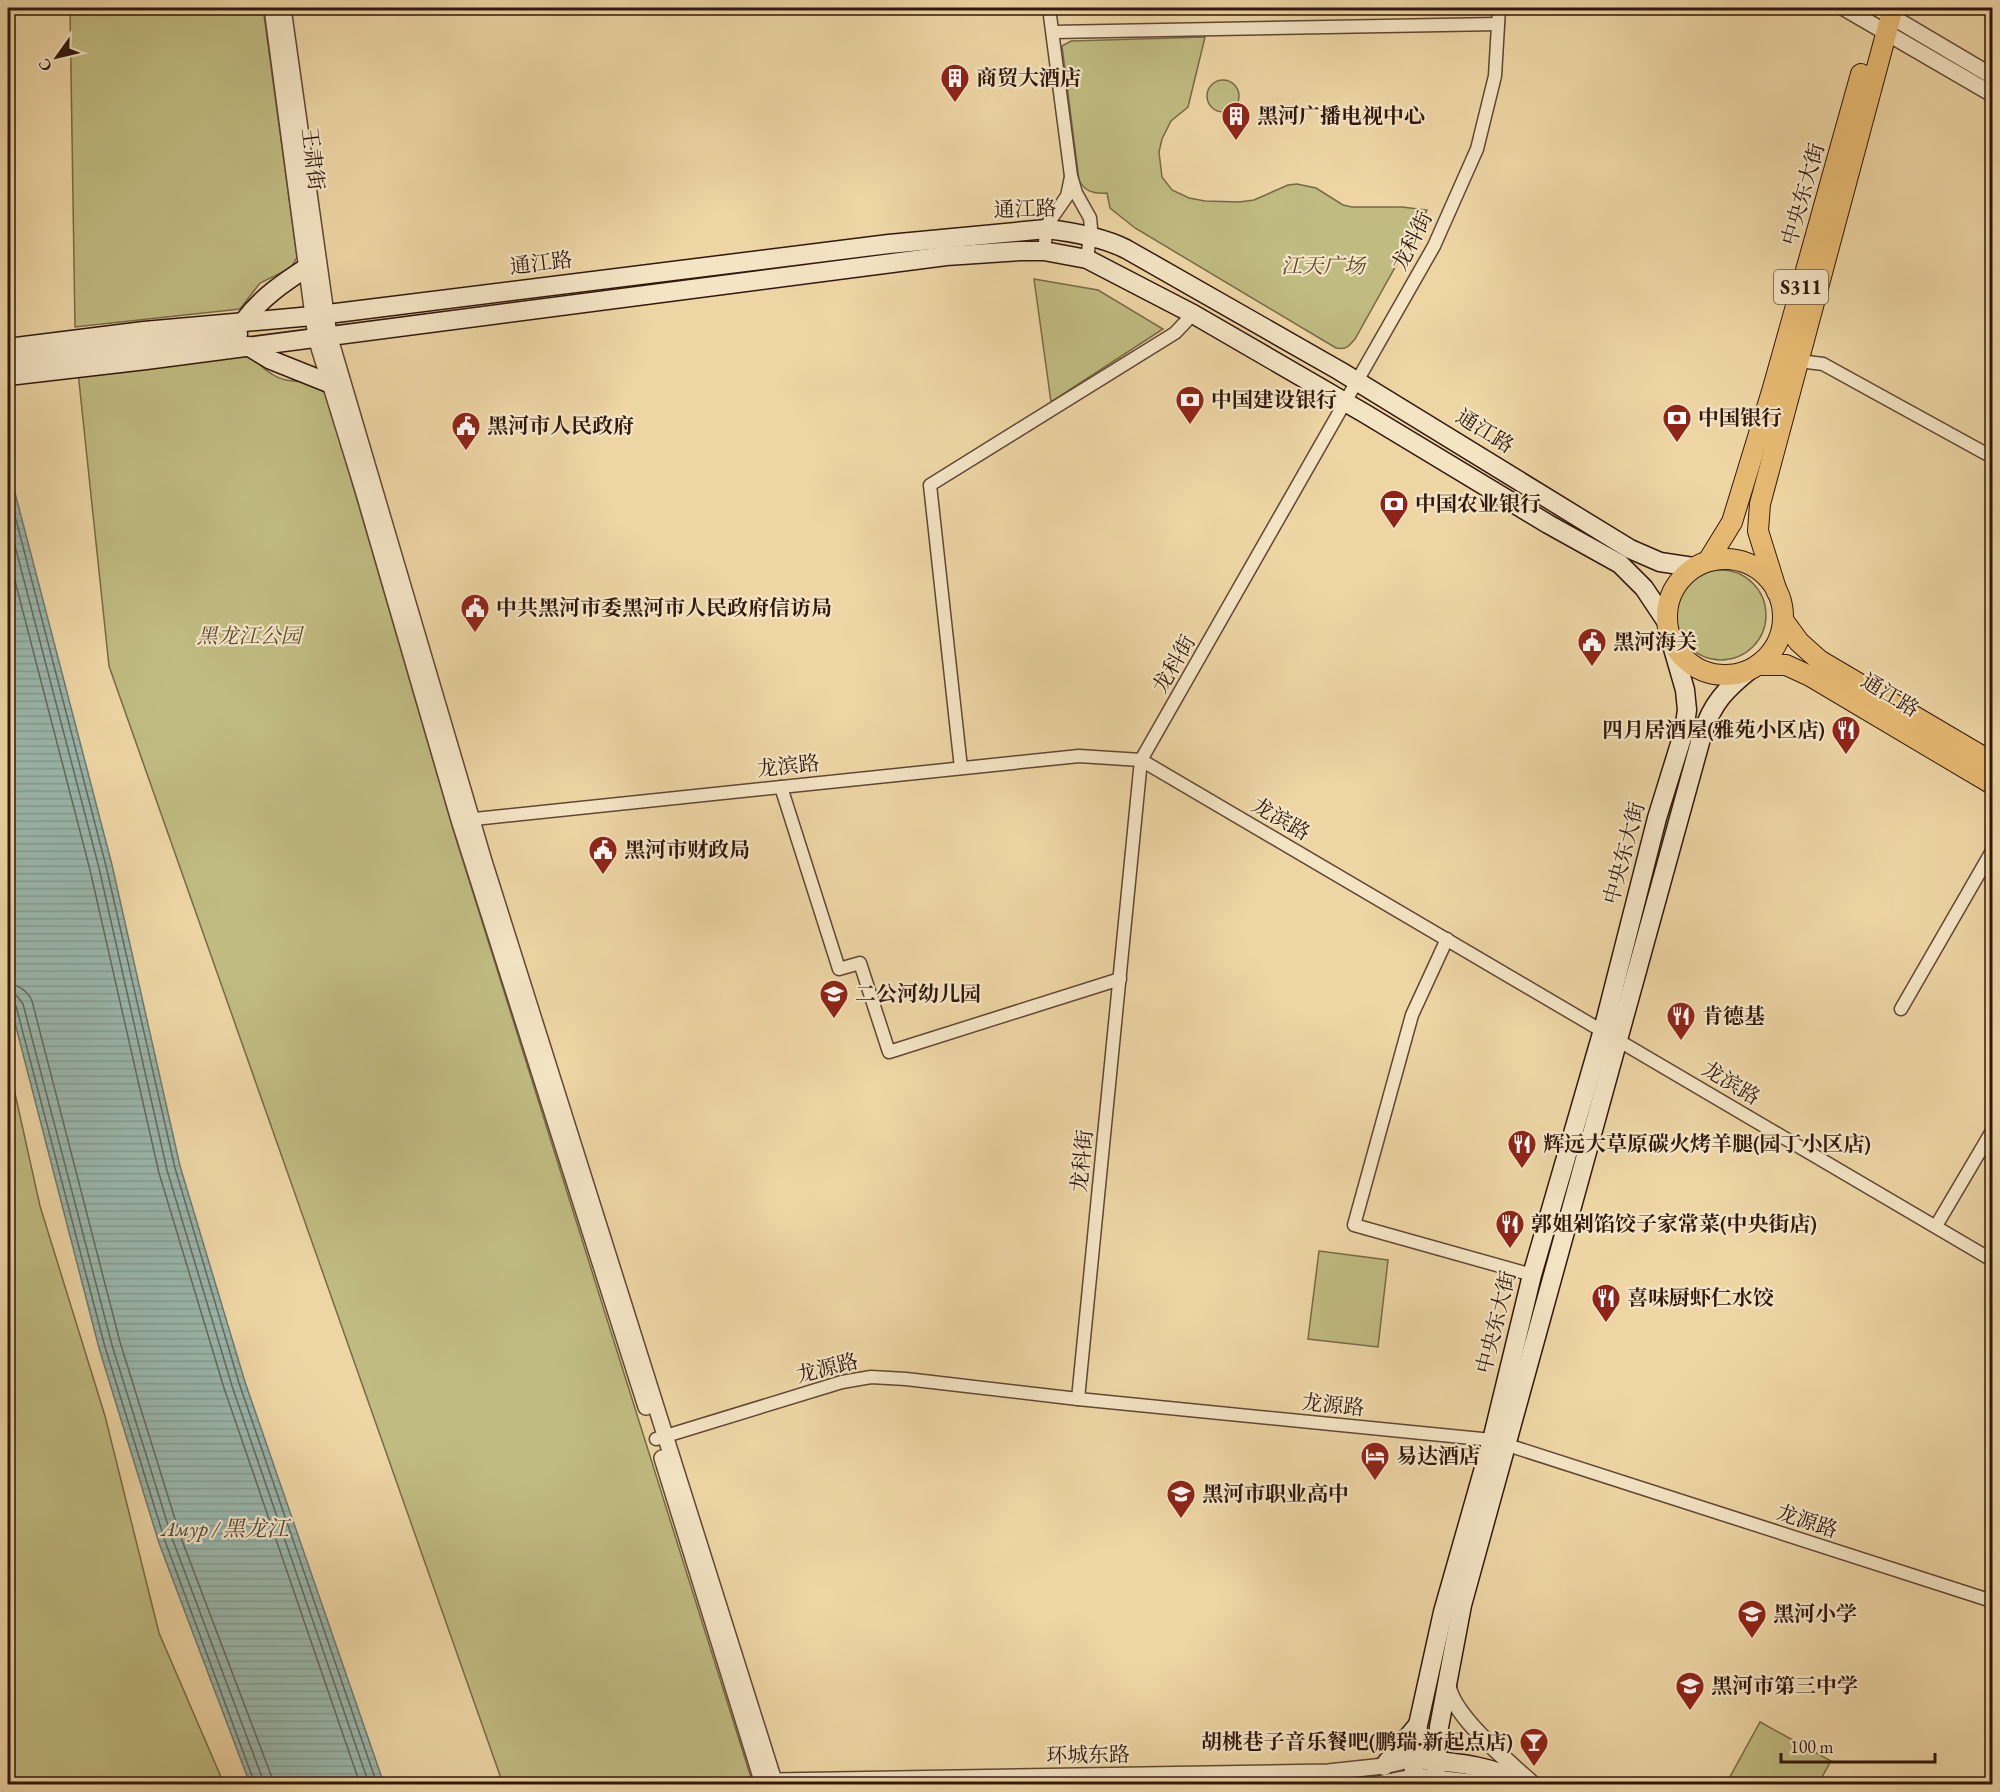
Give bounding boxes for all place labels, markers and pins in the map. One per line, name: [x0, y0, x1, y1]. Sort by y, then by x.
building icon: 商贸大酒店: [939, 62, 971, 104]
place label: 商贸大酒店: [976, 64, 1081, 91]
building icon: 黑河广播电视中心: [1220, 100, 1252, 142]
place label: 黑河广播电视中心: [1257, 102, 1425, 129]
bank icon: 中国建设银行: [1174, 384, 1206, 426]
place label: 中国建设银行: [1211, 386, 1337, 413]
bank icon: 中国银行: [1661, 402, 1693, 444]
place label: 中国银行: [1698, 404, 1782, 431]
public building icon: 黑河市人民政府: [450, 410, 482, 452]
place label: 黑河市人民政府: [487, 412, 634, 439]
bank icon: 中国农业银行: [1378, 488, 1410, 530]
place label: 中国农业银行: [1415, 490, 1541, 517]
public building icon: 中共黑河市委黑河市人民政府信访局: [459, 592, 491, 634]
place label: 中共黑河市委黑河市人民政府信访局: [496, 594, 832, 621]
public building icon: 黑河海关: [1576, 626, 1608, 668]
place label: 黑河海关: [1613, 628, 1697, 655]
restaurant icon: 四月居酒屋(雅苑小区店): [1830, 714, 1862, 756]
place label: 四月居酒屋(雅苑小区店): [1602, 716, 1825, 743]
public building icon: 黑河市财政局: [587, 834, 619, 876]
place label: 黑河市财政局: [624, 836, 750, 863]
school or university icon: 二公河幼儿园: [818, 978, 850, 1020]
place label: 二公河幼儿园: [855, 980, 981, 1007]
restaurant icon: 肯德基: [1665, 1000, 1697, 1042]
place label: 肯德基: [1702, 1002, 1765, 1029]
restaurant icon: 辉远大草原碳火烤羊腿(园丁小区店): [1506, 1128, 1538, 1170]
place label: 辉远大草原碳火烤羊腿(园丁小区店): [1543, 1130, 1871, 1157]
restaurant icon: 郭姐剁馅饺子家常菜(中央街店): [1494, 1208, 1526, 1250]
place label: 郭姐剁馅饺子家常菜(中央街店): [1531, 1210, 1817, 1237]
restaurant icon: 喜味厨虾仁水饺: [1590, 1282, 1622, 1324]
place label: 喜味厨虾仁水饺: [1627, 1284, 1774, 1311]
hotel icon: 易达酒店: [1359, 1440, 1391, 1482]
place label: 易达酒店: [1396, 1442, 1480, 1469]
school or university icon: 黑河市职业高中: [1165, 1478, 1197, 1520]
place label: 黑河市职业高中: [1202, 1480, 1349, 1507]
school or university icon: 黑河小学: [1736, 1598, 1768, 1640]
place label: 黑河小学: [1773, 1600, 1857, 1627]
school or university icon: 黑河市第三中学: [1674, 1670, 1706, 1712]
place label: 黑河市第三中学: [1711, 1672, 1858, 1699]
bar icon: 胡桃巷子音乐餐吧(鹏瑞·新起点店): [1518, 1726, 1550, 1768]
place label: 胡桃巷子音乐餐吧(鹏瑞·新起点店): [1201, 1728, 1513, 1755]

